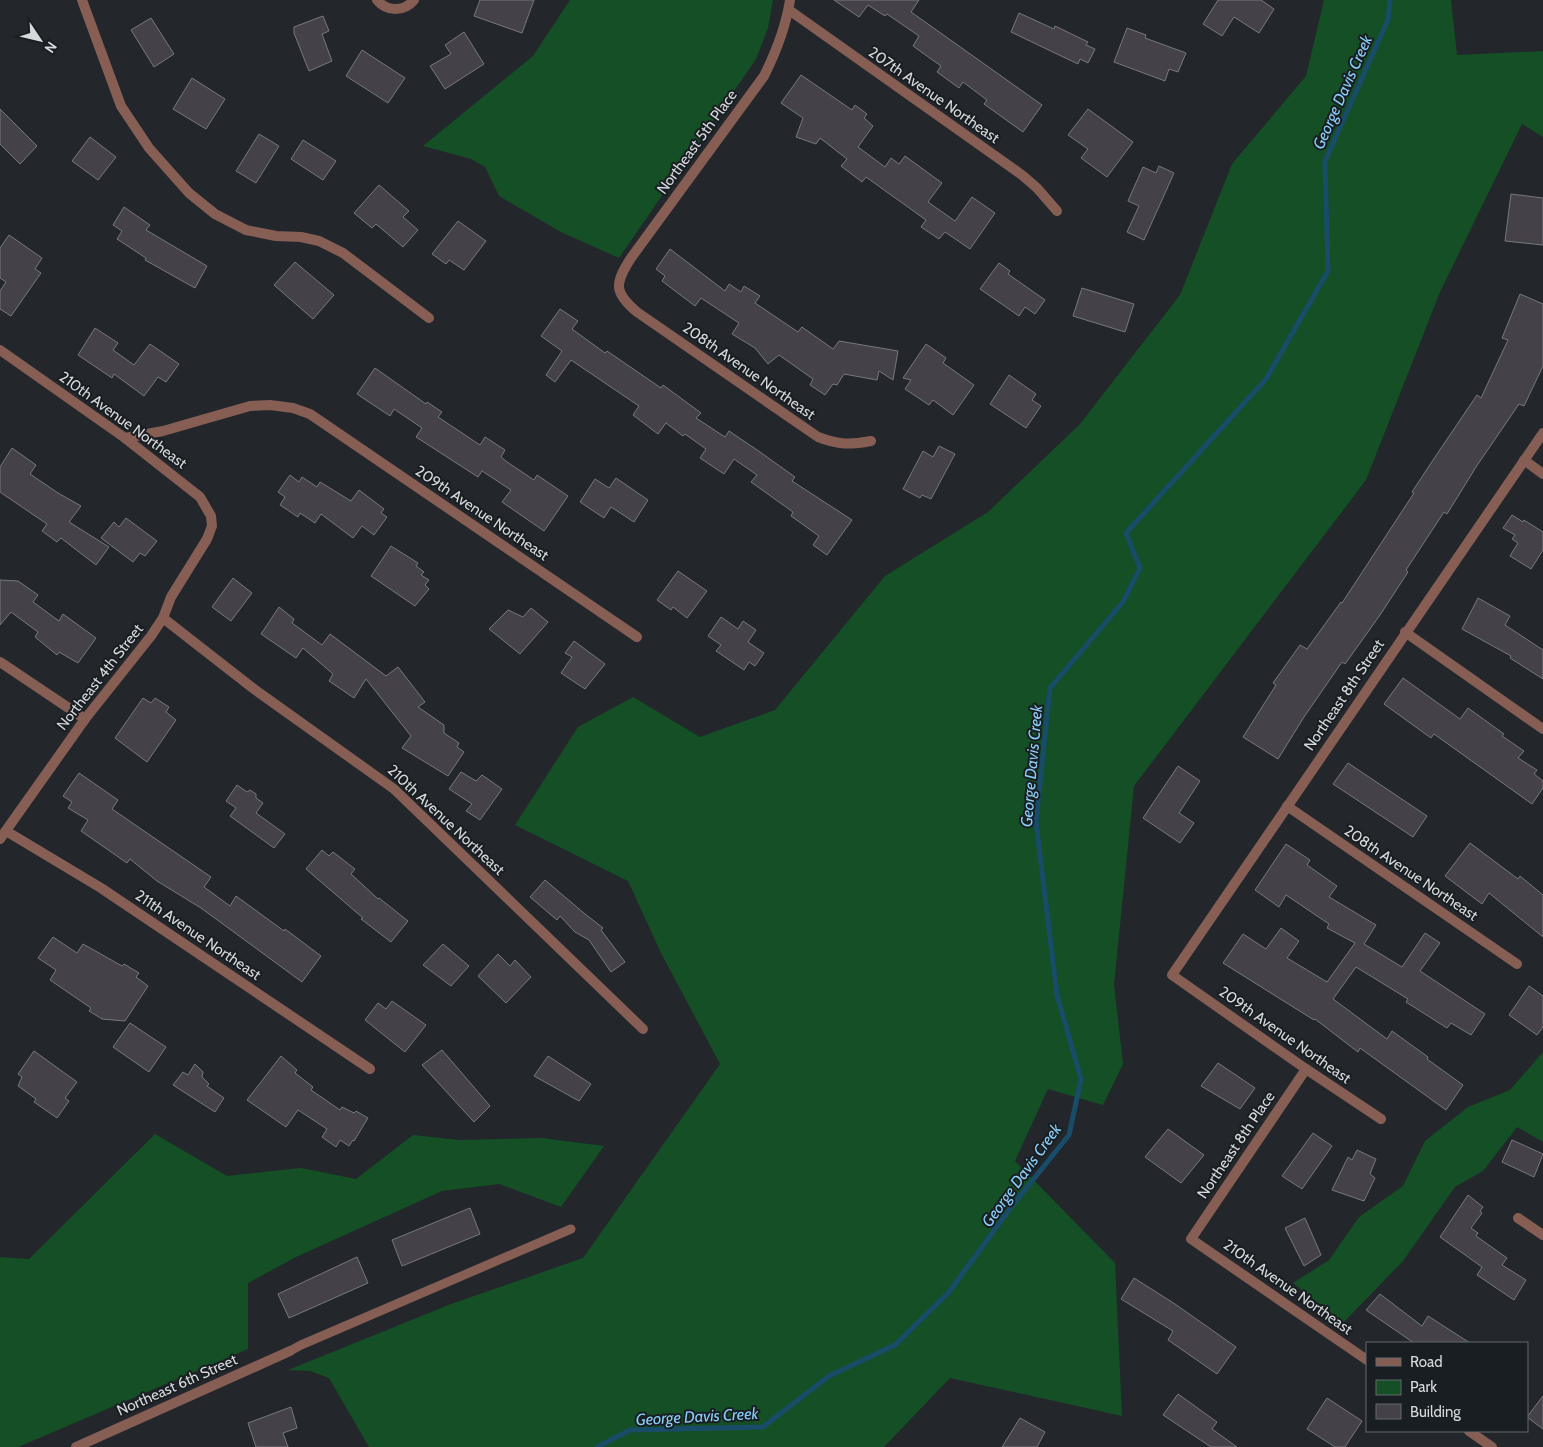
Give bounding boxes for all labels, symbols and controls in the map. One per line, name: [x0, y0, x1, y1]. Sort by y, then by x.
north arrow: [15, 15, 65, 65]
water label: George Davis Creek: [1309, 31, 1377, 152]
text: N: [40, 38, 61, 57]
street label: 207th Avenue Northeast: [865, 43, 1003, 147]
street label: Northeast 5th Place: [653, 86, 741, 198]
street label: 208th Avenue Northeast: [679, 318, 819, 424]
street label: 210th Avenue Northeast: [56, 368, 190, 472]
street label: 209th Avenue Northeast: [412, 462, 552, 564]
street label: Northeast 4th Street: [53, 620, 147, 734]
street label: Northeast 8th Street: [1300, 636, 1388, 754]
water label: George Davis Creek: [1017, 703, 1046, 828]
street label: 210th Avenue Northeast: [384, 761, 508, 879]
street label: 208th Avenue Northeast: [1341, 821, 1481, 925]
street label: 211th Avenue Northeast: [132, 886, 264, 984]
street label: 209th Avenue Northeast: [1216, 983, 1354, 1087]
street label: Northeast 8th Place: [1193, 1088, 1279, 1202]
water label: George Davis Creek: [978, 1119, 1066, 1230]
street label: 210th Avenue Northeast: [1220, 1236, 1356, 1338]
legend: [1366, 1342, 1528, 1432]
street label: Northeast 6th Street: [114, 1350, 240, 1420]
text: Road: [1410, 1353, 1443, 1371]
text: Park: [1410, 1378, 1437, 1396]
text: Building: [1410, 1403, 1461, 1421]
water label: George Davis Creek: [635, 1404, 760, 1429]

